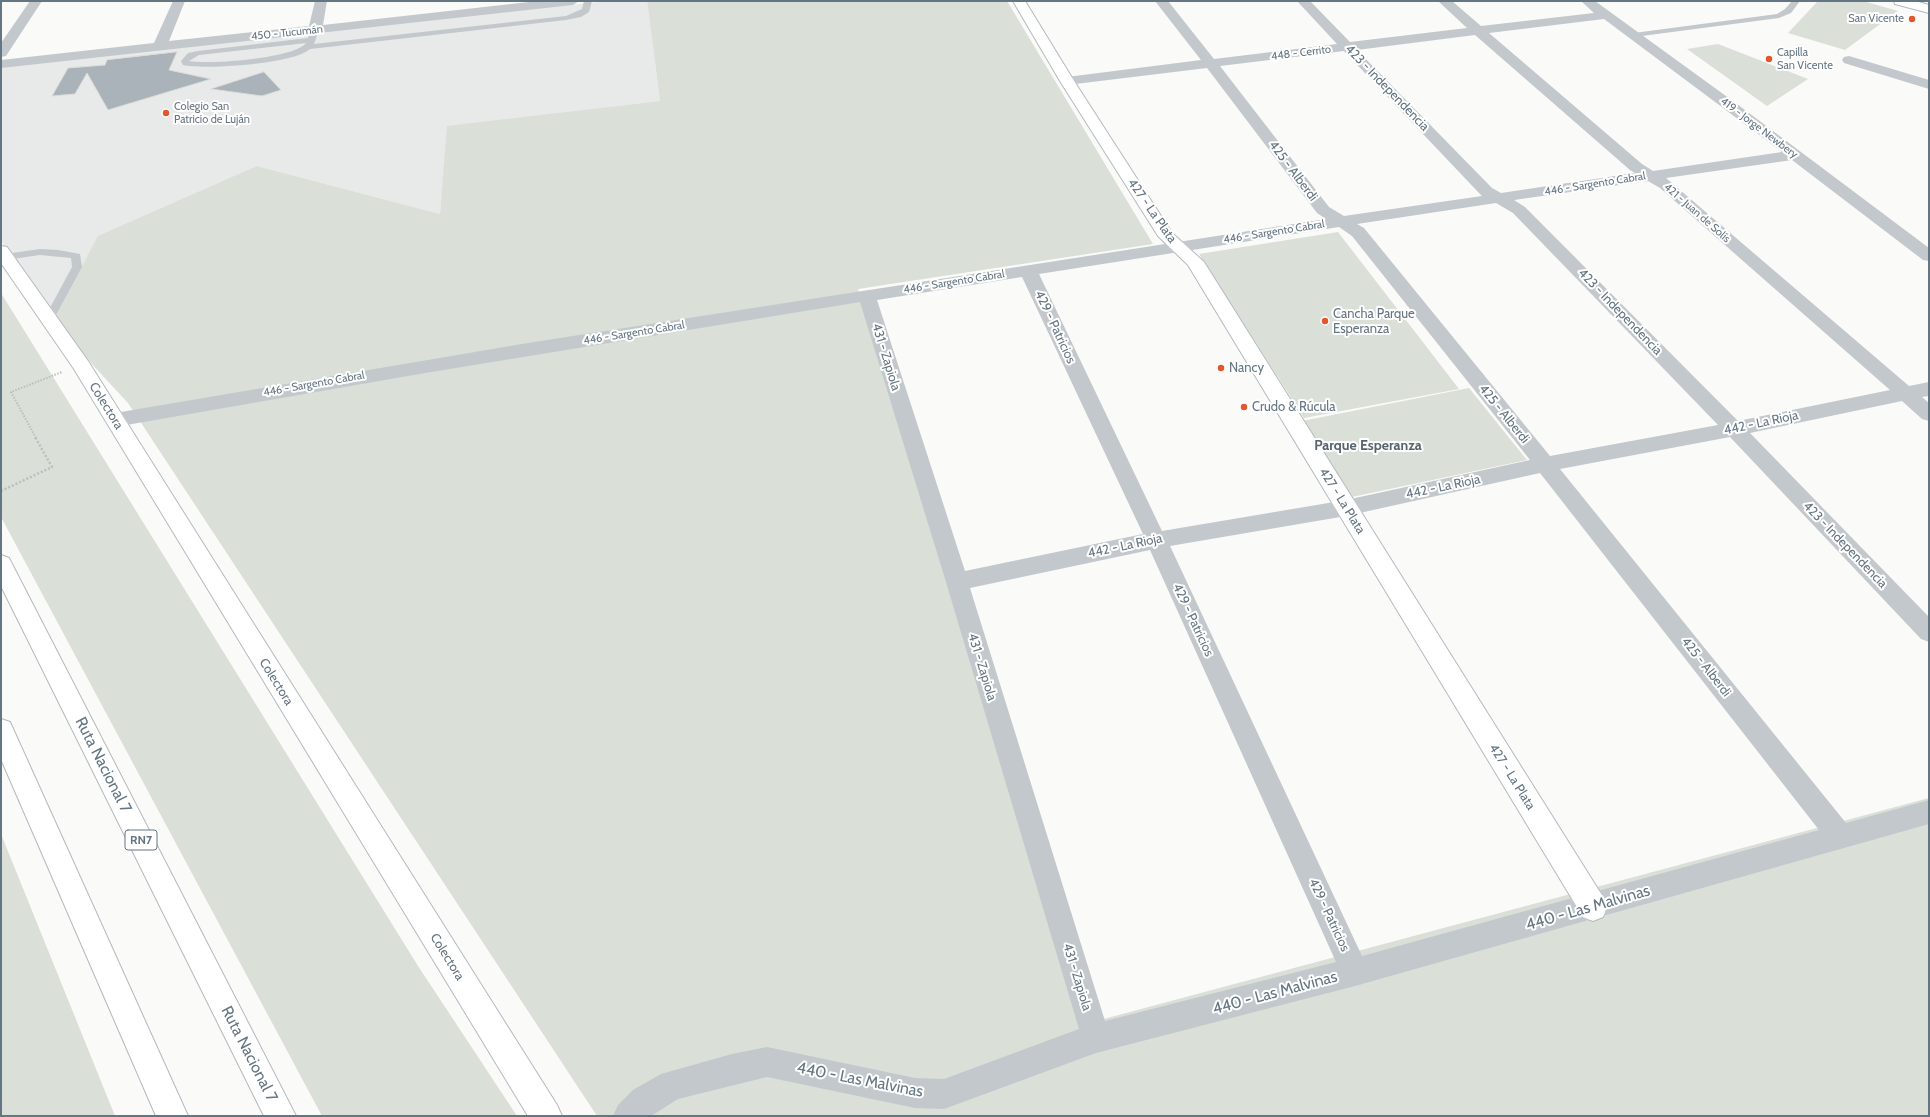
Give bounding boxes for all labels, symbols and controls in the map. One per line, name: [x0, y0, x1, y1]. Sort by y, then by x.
place label: San Vicente: [1848, 12, 1904, 26]
marker: San Vicente: [1907, 14, 1917, 24]
street label: 450 - Tucumán: [250, 23, 324, 43]
street label: 423 - Independencia: [1342, 41, 1432, 135]
street label: 448 - Cerrito: [1270, 43, 1332, 63]
place label: Capilla San Vicente: [1777, 46, 1833, 72]
marker: Capilla San Vicente: [1764, 54, 1774, 64]
street label: 419 - Jorge Newbery: [1718, 95, 1800, 161]
place label: Colegio San Patricio de Luján: [174, 100, 250, 126]
marker: Colegio San Patricio de Luján: [161, 108, 171, 118]
street label: 425 - Alberdi: [1265, 138, 1321, 204]
street label: 446 - Sargento Cabral: [1543, 169, 1647, 199]
street label: 427 - La Plata: [1124, 176, 1180, 246]
street label: 421 - Juan de Solís: [1661, 181, 1733, 245]
street label: 446 - Sargento Cabral: [1222, 217, 1326, 247]
street label: 423 - Independencia: [1575, 265, 1665, 359]
street label: 446 - Sargento Cabral: [902, 267, 1006, 297]
street label: 429 - Patricios: [1031, 288, 1079, 366]
place label: Cancha Parque Esperanza: [1333, 306, 1415, 337]
marker: Cancha Parque Esperanza: [1320, 316, 1330, 326]
street label: 446 - Sargento Cabral: [582, 318, 686, 348]
street label: 431 - Zapiola: [868, 321, 904, 393]
place label: Nancy: [1229, 360, 1264, 376]
marker: Nancy: [1216, 363, 1226, 373]
street label: 446 - Sargento Cabral: [262, 369, 366, 399]
street label: Colectora: [86, 380, 126, 432]
street label: 425 - Alberdi: [1475, 381, 1533, 447]
place label: Crudo & Rúcula: [1252, 399, 1336, 415]
marker: Crudo & Rúcula: [1239, 402, 1249, 412]
street label: 442 - La Rioja: [1722, 408, 1800, 438]
district label: Parque Esperanza: [1314, 438, 1422, 454]
street label: 427 - La Plata: [1315, 465, 1369, 537]
street label: 442 - La Rioja: [1404, 472, 1482, 502]
street label: 423 - Independencia: [1800, 498, 1890, 592]
street label: 442 - La Rioja: [1086, 531, 1164, 561]
street label: 429 - Patricios: [1169, 581, 1217, 659]
street label: 431 - Zapiola: [964, 631, 1000, 703]
street label: 425 - Alberdi: [1678, 634, 1734, 700]
street label: Colectora: [256, 656, 296, 708]
street label: Ruta Nacional 7: [71, 714, 135, 816]
street label: 427 - La Plata: [1485, 741, 1539, 813]
road number: RN7: [125, 830, 157, 850]
street label: 429 - Patricios: [1305, 876, 1353, 954]
street label: 440 - Las Malvinas: [1524, 881, 1652, 935]
street label: Colectora: [427, 931, 467, 983]
street label: 431 - Zapiola: [1059, 941, 1095, 1013]
street label: 440 - Las Malvinas: [1211, 967, 1339, 1019]
street label: Ruta Nacional 7: [217, 1003, 281, 1105]
street label: 440 - Las Malvinas: [795, 1058, 925, 1102]

